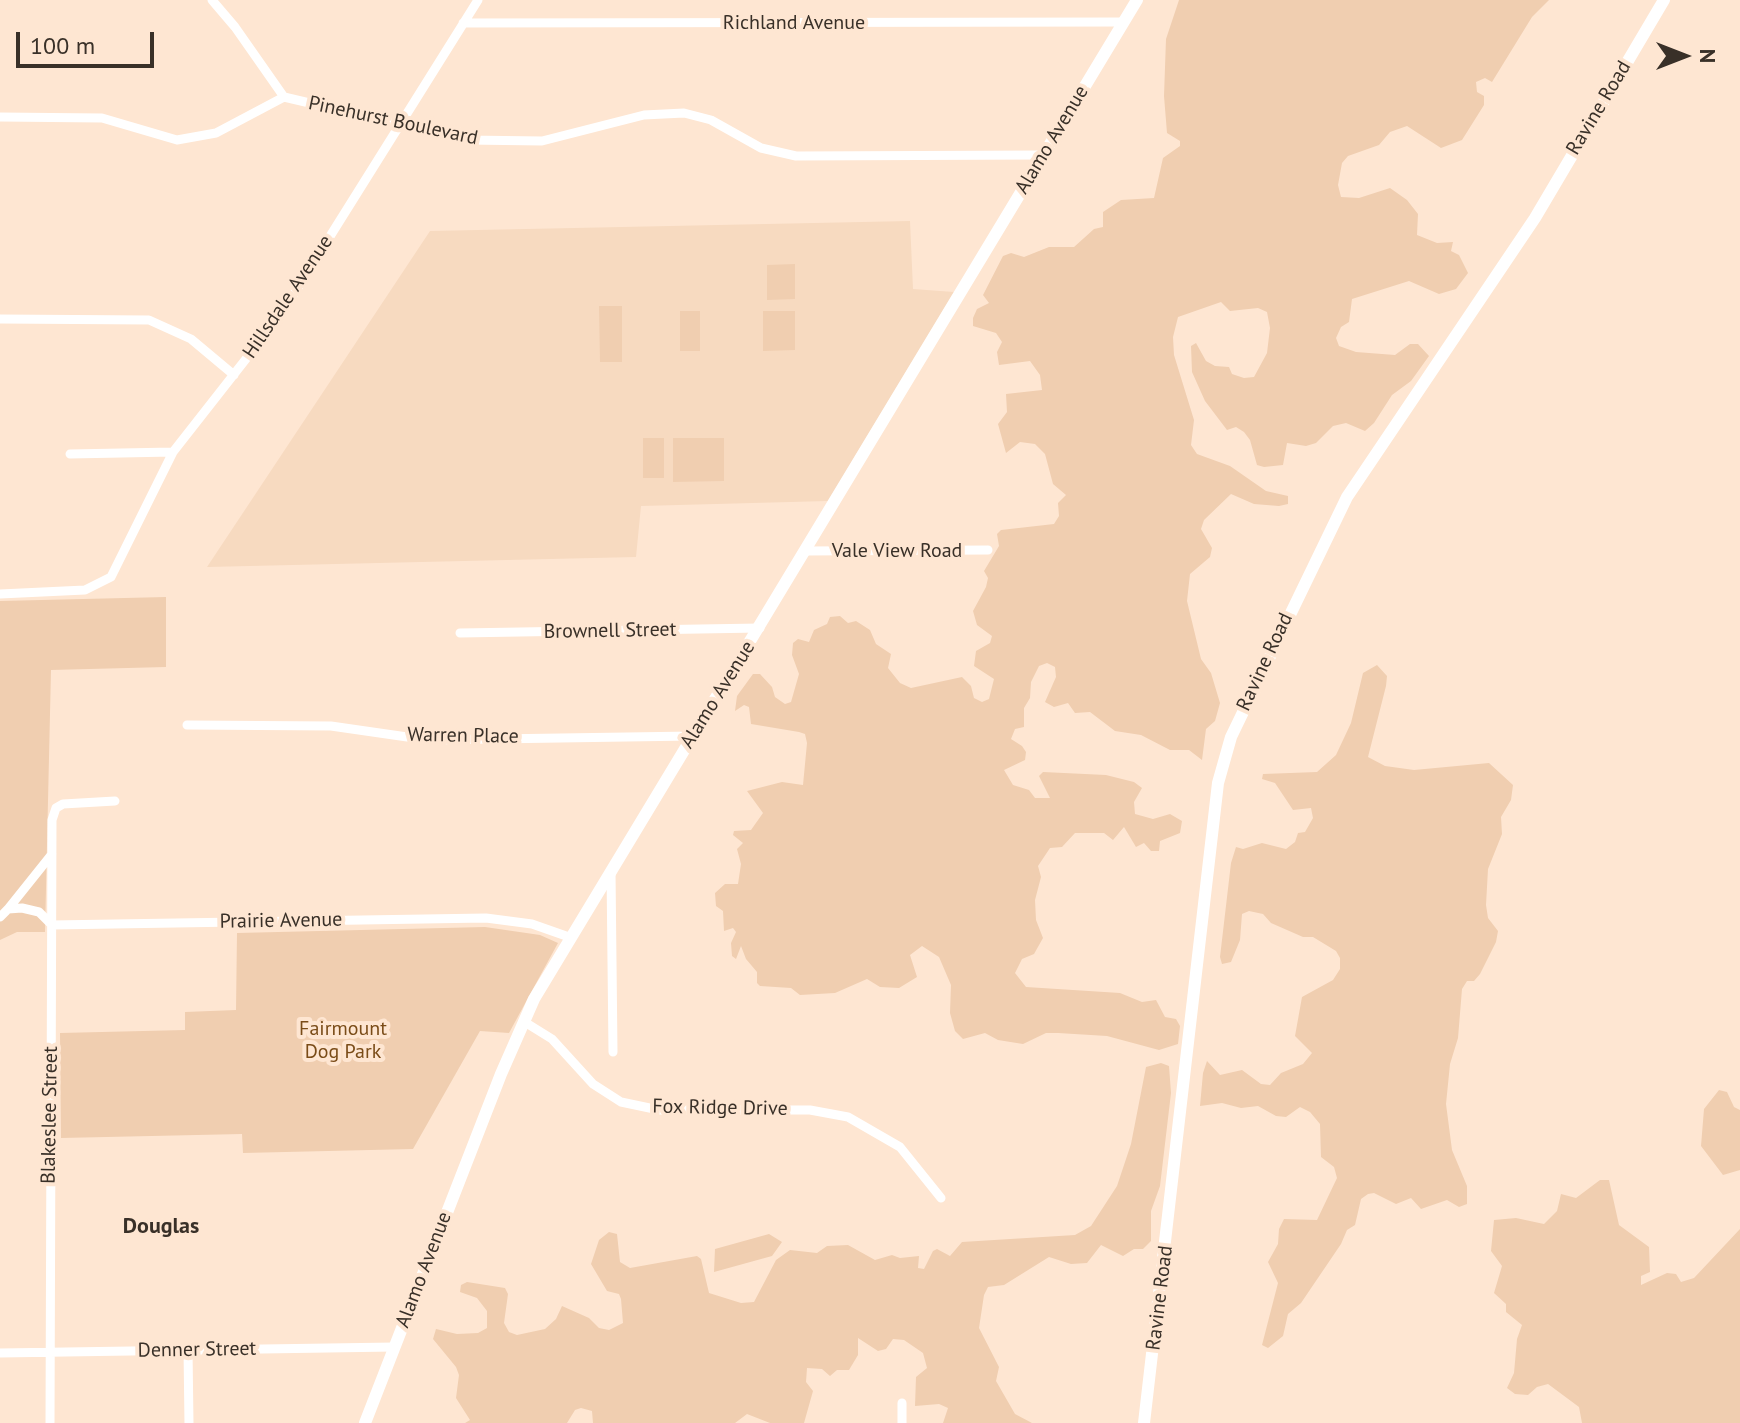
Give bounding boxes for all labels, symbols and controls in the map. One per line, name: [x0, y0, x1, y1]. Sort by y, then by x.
street label: Richland Avenue: [723, 11, 865, 35]
scale bar: [20, 16, 158, 66]
north arrow: [1644, 16, 1724, 96]
text: 100 m: [30, 30, 95, 61]
text: N: [1694, 49, 1722, 63]
street label: Ravine Road: [1562, 57, 1636, 159]
street label: Alamo Avenue: [1010, 81, 1094, 199]
street label: Pinehurst Boulevard: [306, 91, 480, 151]
street label: Hillsdale Avenue: [238, 231, 338, 363]
street label: Vale View Road: [832, 539, 962, 563]
street label: Ravine Road: [1232, 609, 1298, 715]
street label: Brownell Street: [543, 618, 677, 644]
street label: Alamo Avenue: [675, 637, 761, 753]
street label: Warren Place: [407, 723, 519, 749]
street label: Prairie Avenue: [219, 908, 343, 934]
park label: Fairmount Dog Park: [299, 1017, 387, 1064]
street label: Blakeslee Street: [37, 1046, 63, 1184]
street label: Fox Ridge Drive: [652, 1095, 788, 1121]
street label: Alamo Avenue: [391, 1209, 457, 1331]
district label: Douglas: [123, 1214, 199, 1240]
street label: Ravine Road: [1142, 1244, 1178, 1352]
street label: Denner Street: [138, 1337, 256, 1363]

